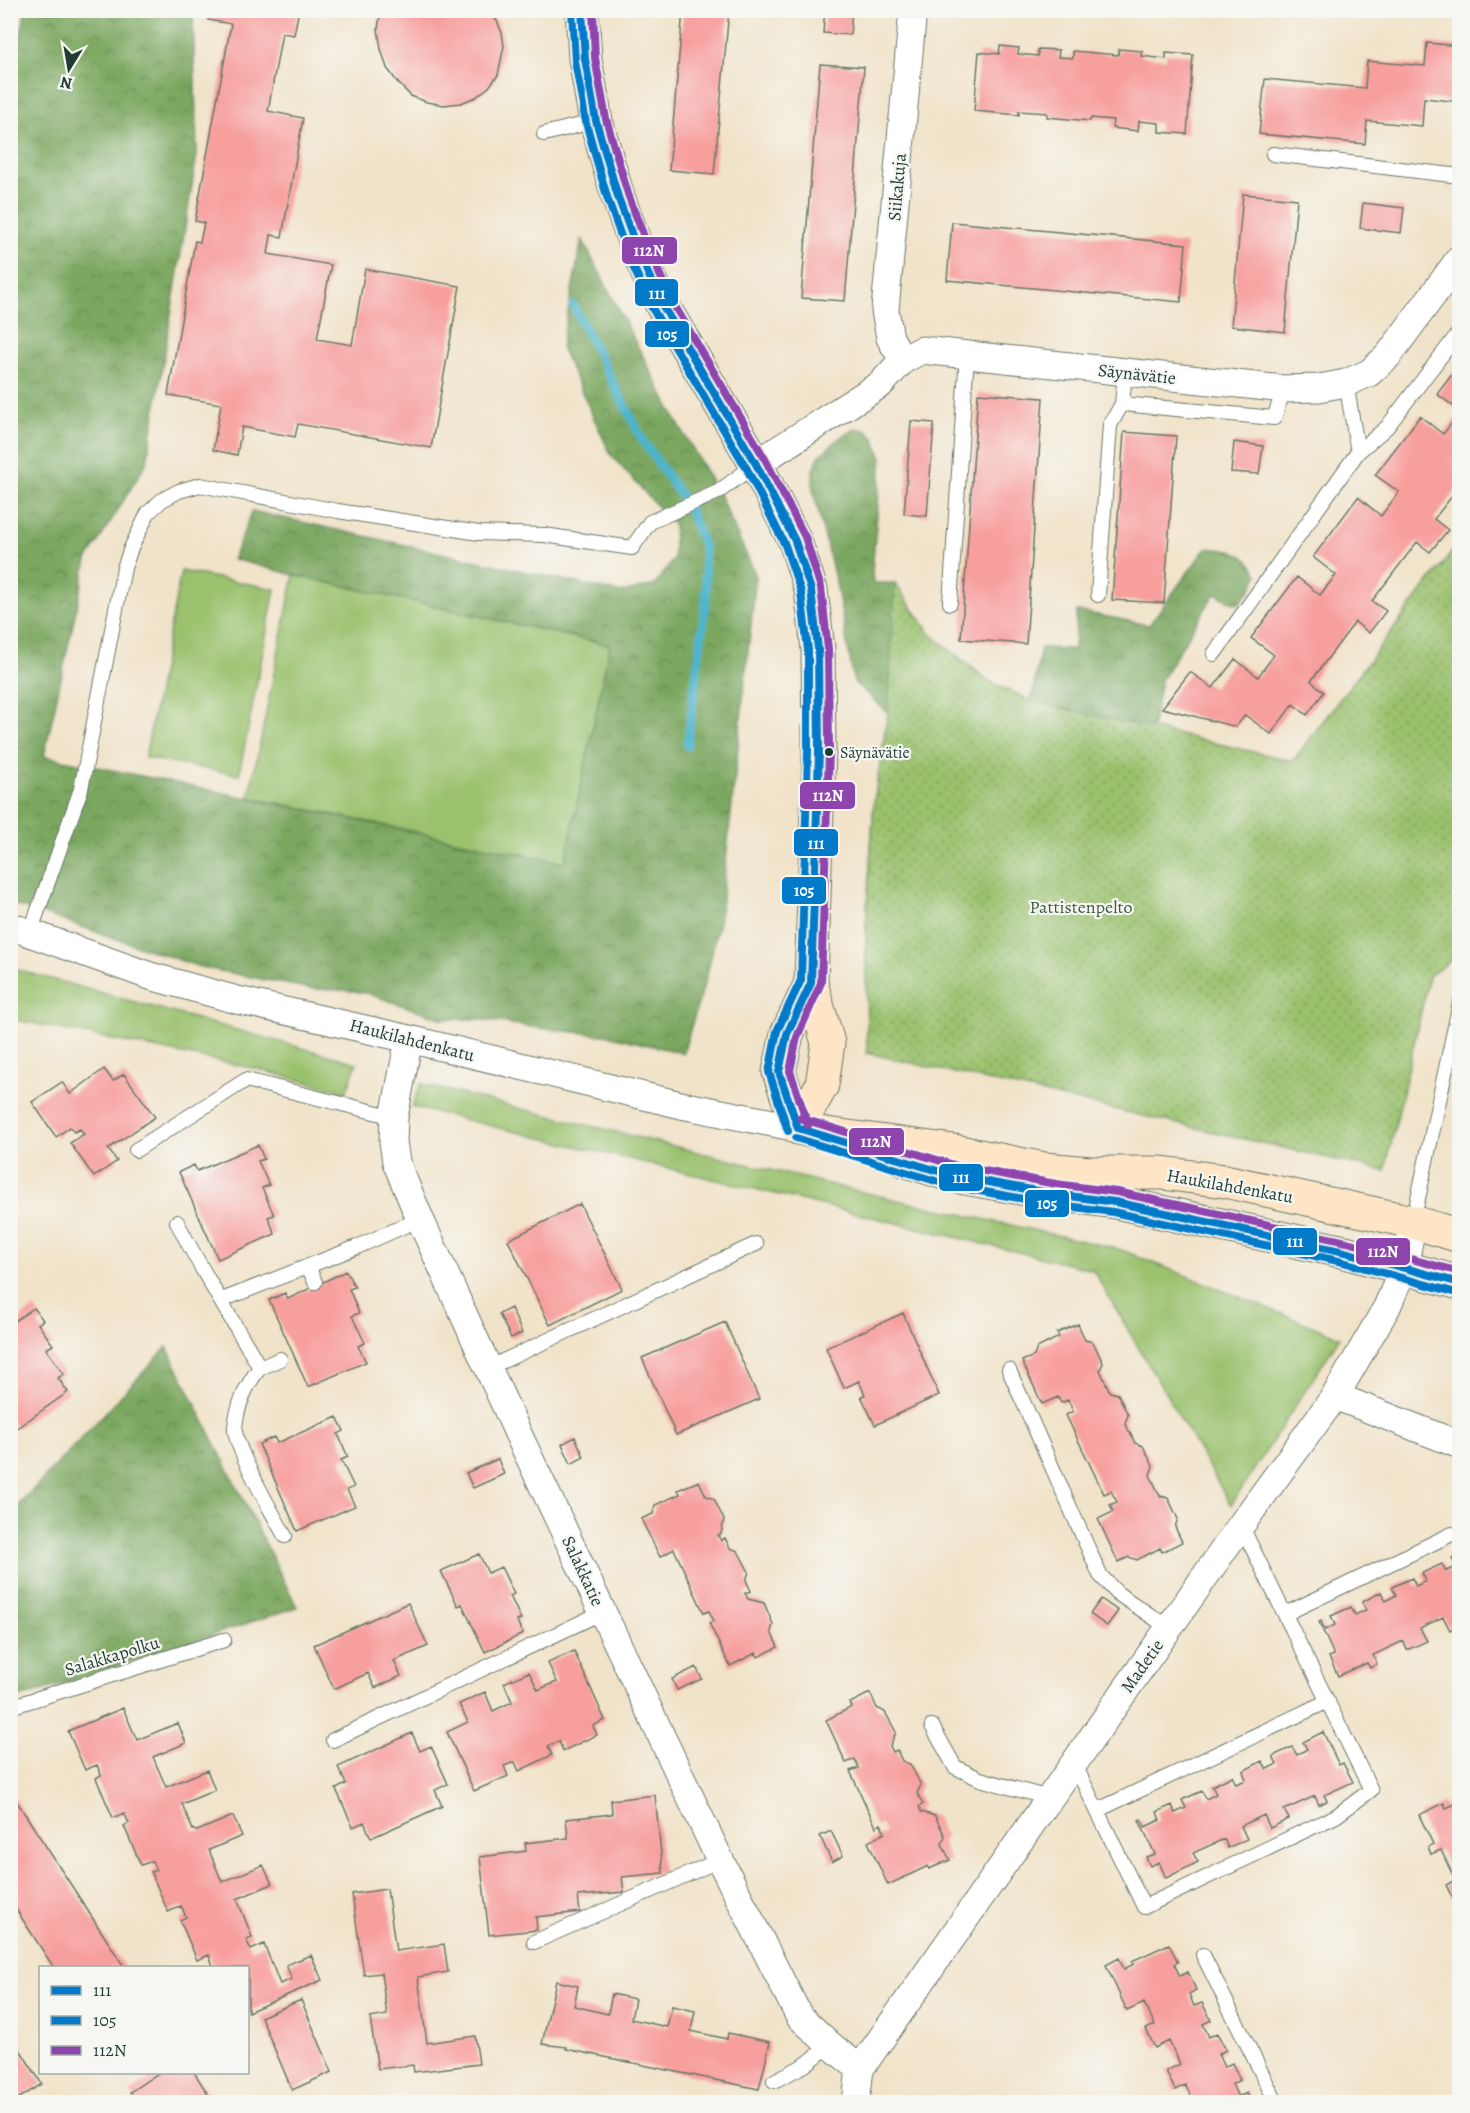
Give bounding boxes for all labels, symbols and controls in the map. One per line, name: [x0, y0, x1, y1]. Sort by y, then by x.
north arrow: [39, 39, 99, 99]
text: N: [58, 71, 74, 95]
street label: Siikakuja: [882, 151, 912, 222]
line badge: 112N: [621, 236, 678, 265]
text: 112N: [634, 240, 665, 262]
line badge: 111: [634, 278, 679, 307]
text: 111: [648, 283, 666, 305]
line badge: 105: [644, 320, 690, 348]
text: 105: [657, 324, 677, 346]
street label: Säynävätie: [1097, 358, 1177, 390]
place label: Säynävätie: [840, 742, 910, 764]
marker: Säynävätie: [823, 746, 835, 758]
line badge: 112N: [799, 781, 856, 810]
text: 112N: [813, 785, 844, 807]
line badge: 111: [793, 828, 839, 857]
text: 111: [807, 833, 825, 855]
line badge: 105: [781, 876, 827, 905]
text: 105: [794, 880, 814, 902]
park label: Pattistenpelto: [1030, 895, 1132, 919]
street label: Haukilahdenkatu: [347, 1013, 477, 1067]
line badge: 112N: [848, 1127, 905, 1156]
text: 112N: [861, 1131, 892, 1153]
line badge: 111: [938, 1163, 984, 1192]
street label: Haukilahdenkatu: [1165, 1163, 1295, 1209]
text: 111: [952, 1167, 970, 1189]
line badge: 105: [1024, 1189, 1070, 1218]
text: 105: [1037, 1193, 1057, 1215]
line badge: 111: [1272, 1227, 1318, 1256]
text: 111: [1286, 1231, 1304, 1253]
line badge: 112N: [1355, 1237, 1411, 1266]
text: 112N: [1368, 1241, 1399, 1263]
street label: Salakkatie: [556, 1532, 610, 1610]
street label: Salakkapolku: [62, 1630, 163, 1682]
street label: Madetie: [1115, 1634, 1169, 1698]
legend: [39, 1966, 249, 2074]
text: 111: [93, 1978, 111, 2002]
text: 105: [93, 2008, 117, 2032]
text: 112N: [93, 2038, 127, 2062]

